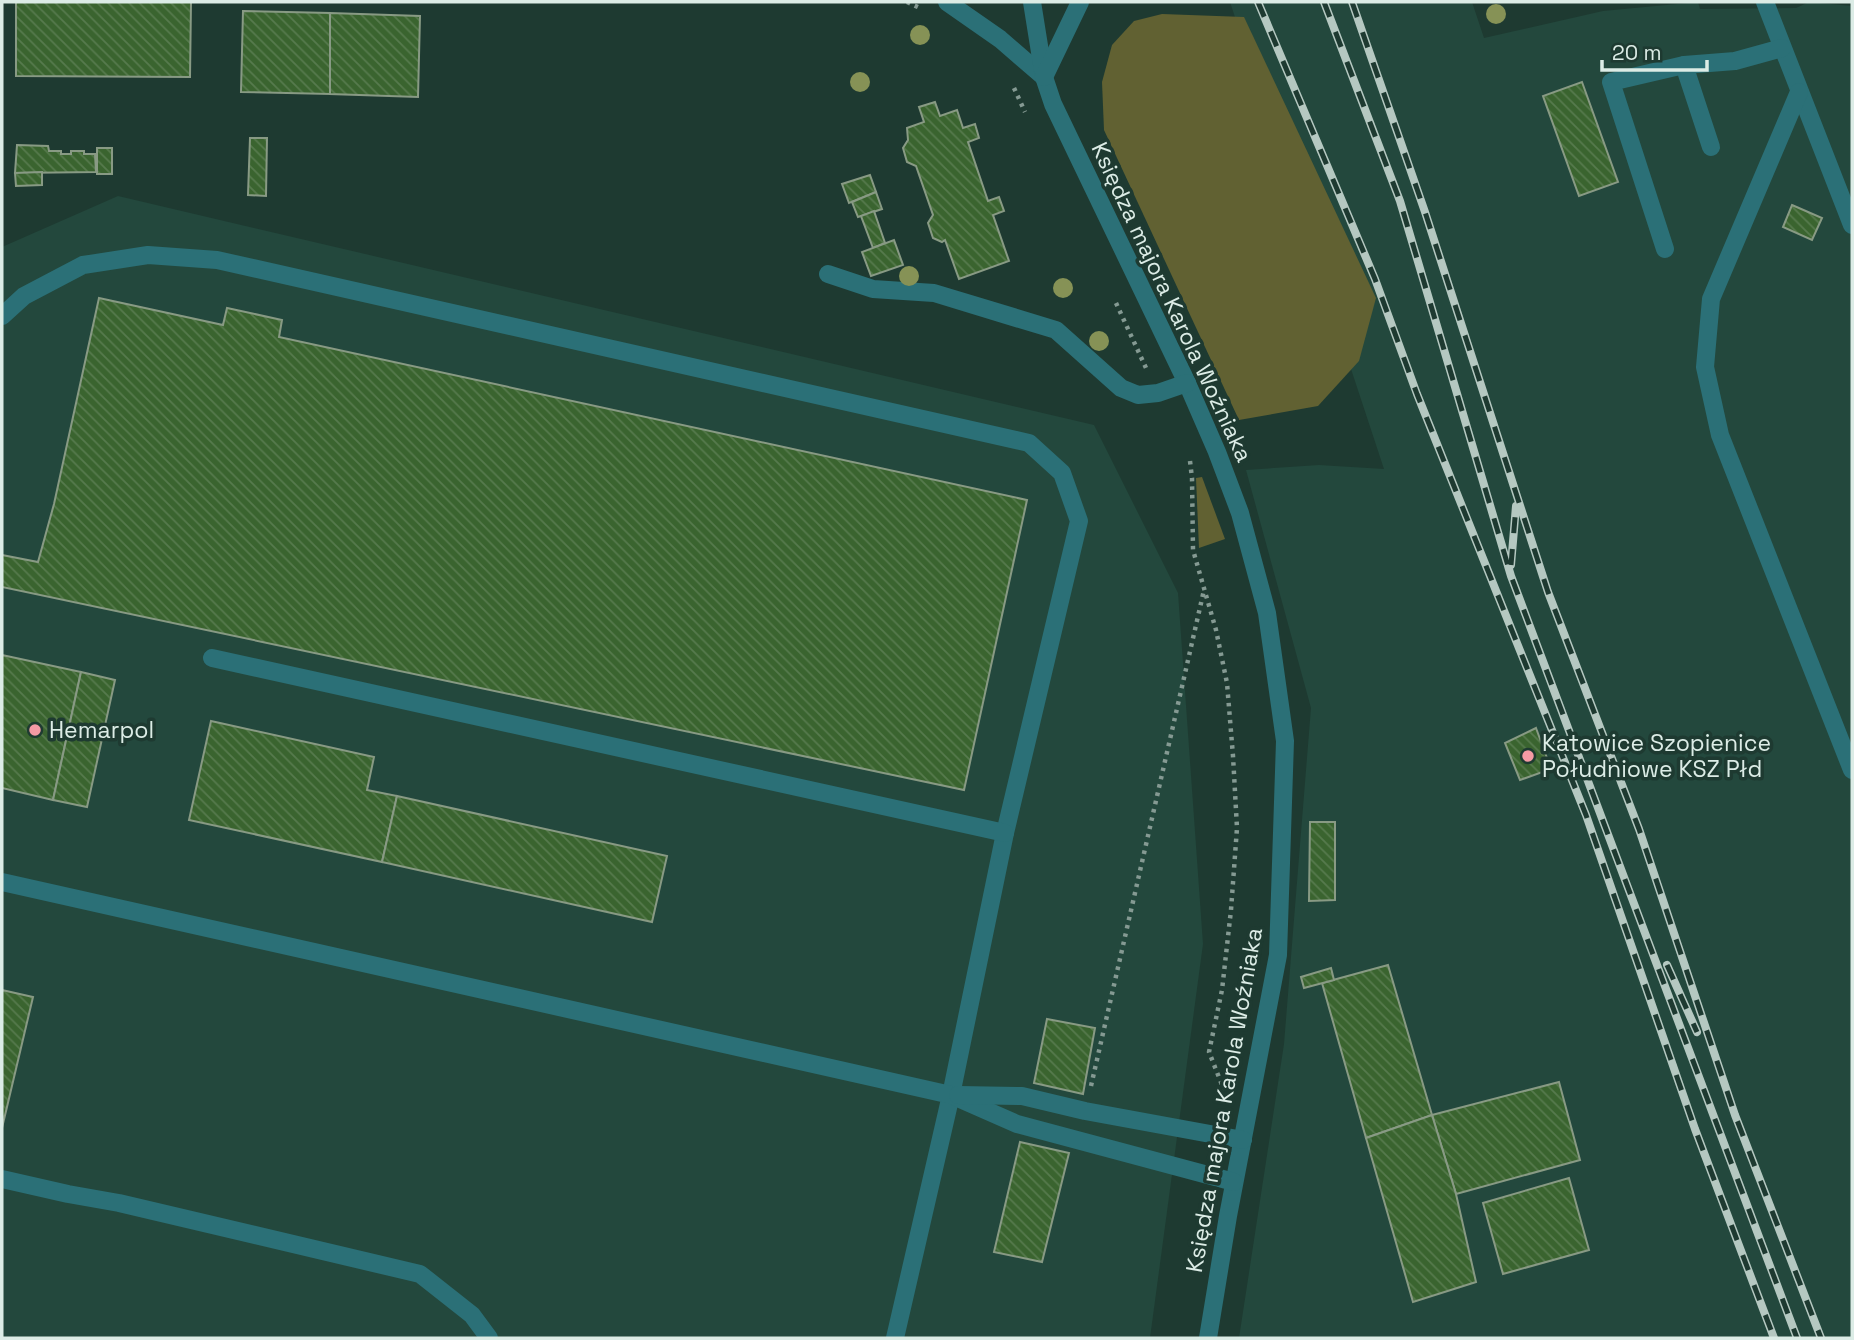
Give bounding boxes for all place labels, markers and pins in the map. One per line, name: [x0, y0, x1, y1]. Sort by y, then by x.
place label: Hemarpol: [49, 715, 154, 745]
marker: Hemarpol: [27, 722, 43, 738]
place label: Katowice Szopienice Południowe KSZ Płd: [1542, 728, 1771, 784]
marker: Katowice Szopienice Południowe KSZ Płd: [1520, 748, 1536, 764]

